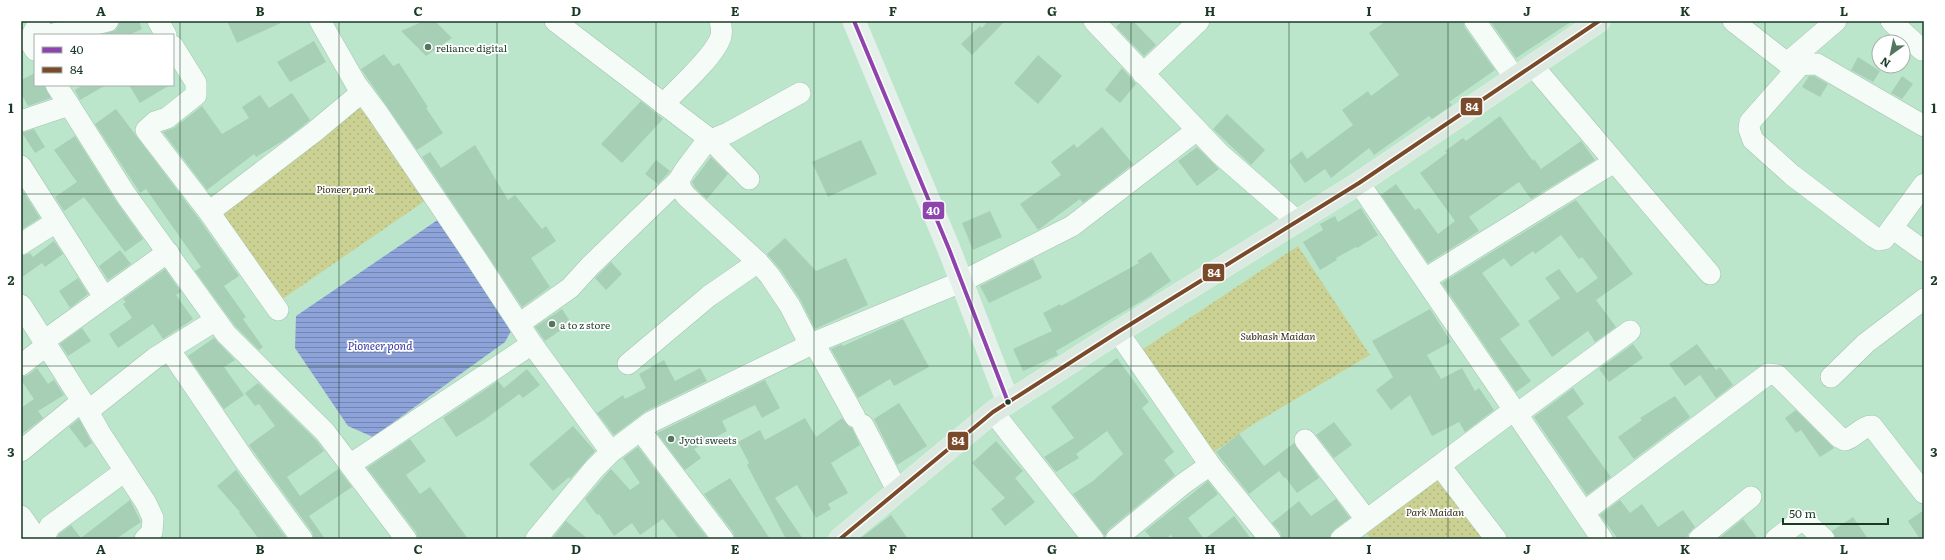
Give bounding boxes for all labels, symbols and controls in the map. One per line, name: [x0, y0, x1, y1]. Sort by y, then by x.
text: A: [96, 1, 106, 20]
text: B: [256, 1, 265, 20]
text: C: [413, 1, 423, 20]
text: D: [571, 1, 581, 20]
text: E: [731, 1, 740, 20]
text: F: [889, 1, 897, 20]
text: G: [1047, 1, 1057, 20]
text: H: [1205, 1, 1216, 20]
text: I: [1366, 1, 1372, 20]
text: J: [1523, 1, 1531, 20]
text: K: [1680, 1, 1691, 20]
text: L: [1840, 1, 1848, 20]
legend: [34, 34, 174, 86]
north arrow: [1871, 34, 1911, 74]
text: 40: [70, 40, 84, 58]
place label: reliance digital: [436, 40, 508, 55]
marker: reliance digital: [423, 42, 433, 52]
text: N: [1877, 54, 1893, 72]
text: 84: [70, 60, 84, 78]
line badge: 84: [1460, 97, 1483, 116]
text: 1: [8, 98, 14, 117]
text: 84: [1465, 98, 1479, 114]
text: 1: [1931, 98, 1937, 117]
park label: Pioneer park: [316, 181, 374, 196]
line badge: 40: [922, 201, 945, 220]
text: 40: [926, 202, 940, 218]
line badge: 84: [1202, 263, 1225, 282]
text: 84: [1207, 264, 1221, 280]
text: 2: [8, 270, 15, 289]
text: 2: [1931, 270, 1938, 289]
place label: a to z store: [560, 317, 610, 332]
marker: a to z store: [547, 319, 557, 329]
park label: Subhash Maidan: [1240, 328, 1316, 343]
water label: Pioneer pond: [348, 337, 413, 353]
unlabelled marker: [1003, 397, 1013, 407]
line badge: 84: [947, 431, 969, 451]
place label: Jyoti sweets: [679, 432, 737, 447]
text: 84: [951, 432, 965, 448]
marker: Jyoti sweets: [666, 434, 676, 444]
text: 3: [7, 442, 15, 461]
text: 3: [1930, 442, 1938, 461]
scale bar: [1783, 500, 1888, 526]
park label: Park Maidan: [1406, 504, 1464, 519]
text: 50 m: [1789, 504, 1816, 522]
text: A: [96, 539, 106, 558]
text: B: [256, 539, 265, 558]
text: C: [413, 539, 423, 558]
text: D: [571, 539, 581, 558]
text: E: [731, 539, 740, 558]
text: F: [889, 539, 897, 558]
text: G: [1047, 539, 1057, 558]
text: H: [1205, 539, 1216, 558]
text: I: [1366, 539, 1372, 558]
text: J: [1523, 539, 1531, 558]
text: K: [1680, 539, 1691, 558]
text: L: [1840, 539, 1848, 558]

